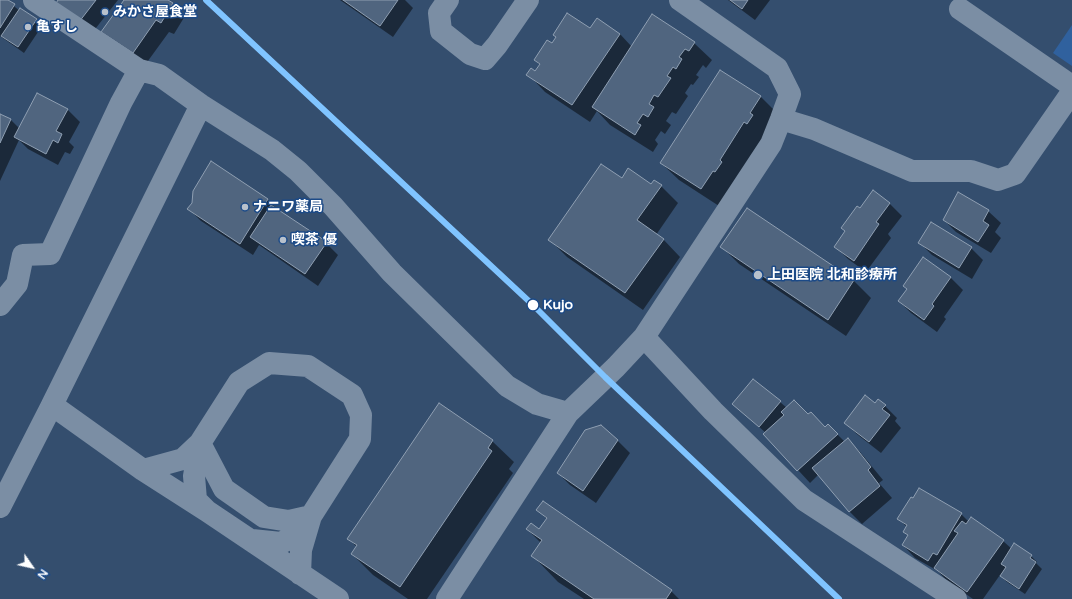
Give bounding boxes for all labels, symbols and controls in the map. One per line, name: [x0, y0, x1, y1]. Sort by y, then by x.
place label: みかさ屋食堂: [113, 4, 197, 20]
marker: みかさ屋食堂: [100, 7, 110, 17]
place label: 亀すし: [36, 19, 78, 35]
marker: 亀すし: [23, 22, 33, 32]
place label: ナニワ薬局: [253, 199, 323, 215]
marker: ナニワ薬局: [240, 202, 250, 212]
place label: 喫茶 優: [291, 232, 337, 248]
marker: 喫茶 優: [278, 235, 288, 245]
place label: 上田医院 北和診療所: [767, 267, 897, 283]
marker: 上田医院 北和診療所: [752, 269, 764, 281]
place label: Kujo: [543, 297, 573, 313]
marker: Kujo: [526, 298, 540, 312]
north arrow: [12, 547, 52, 587]
text: N: [35, 567, 50, 581]

